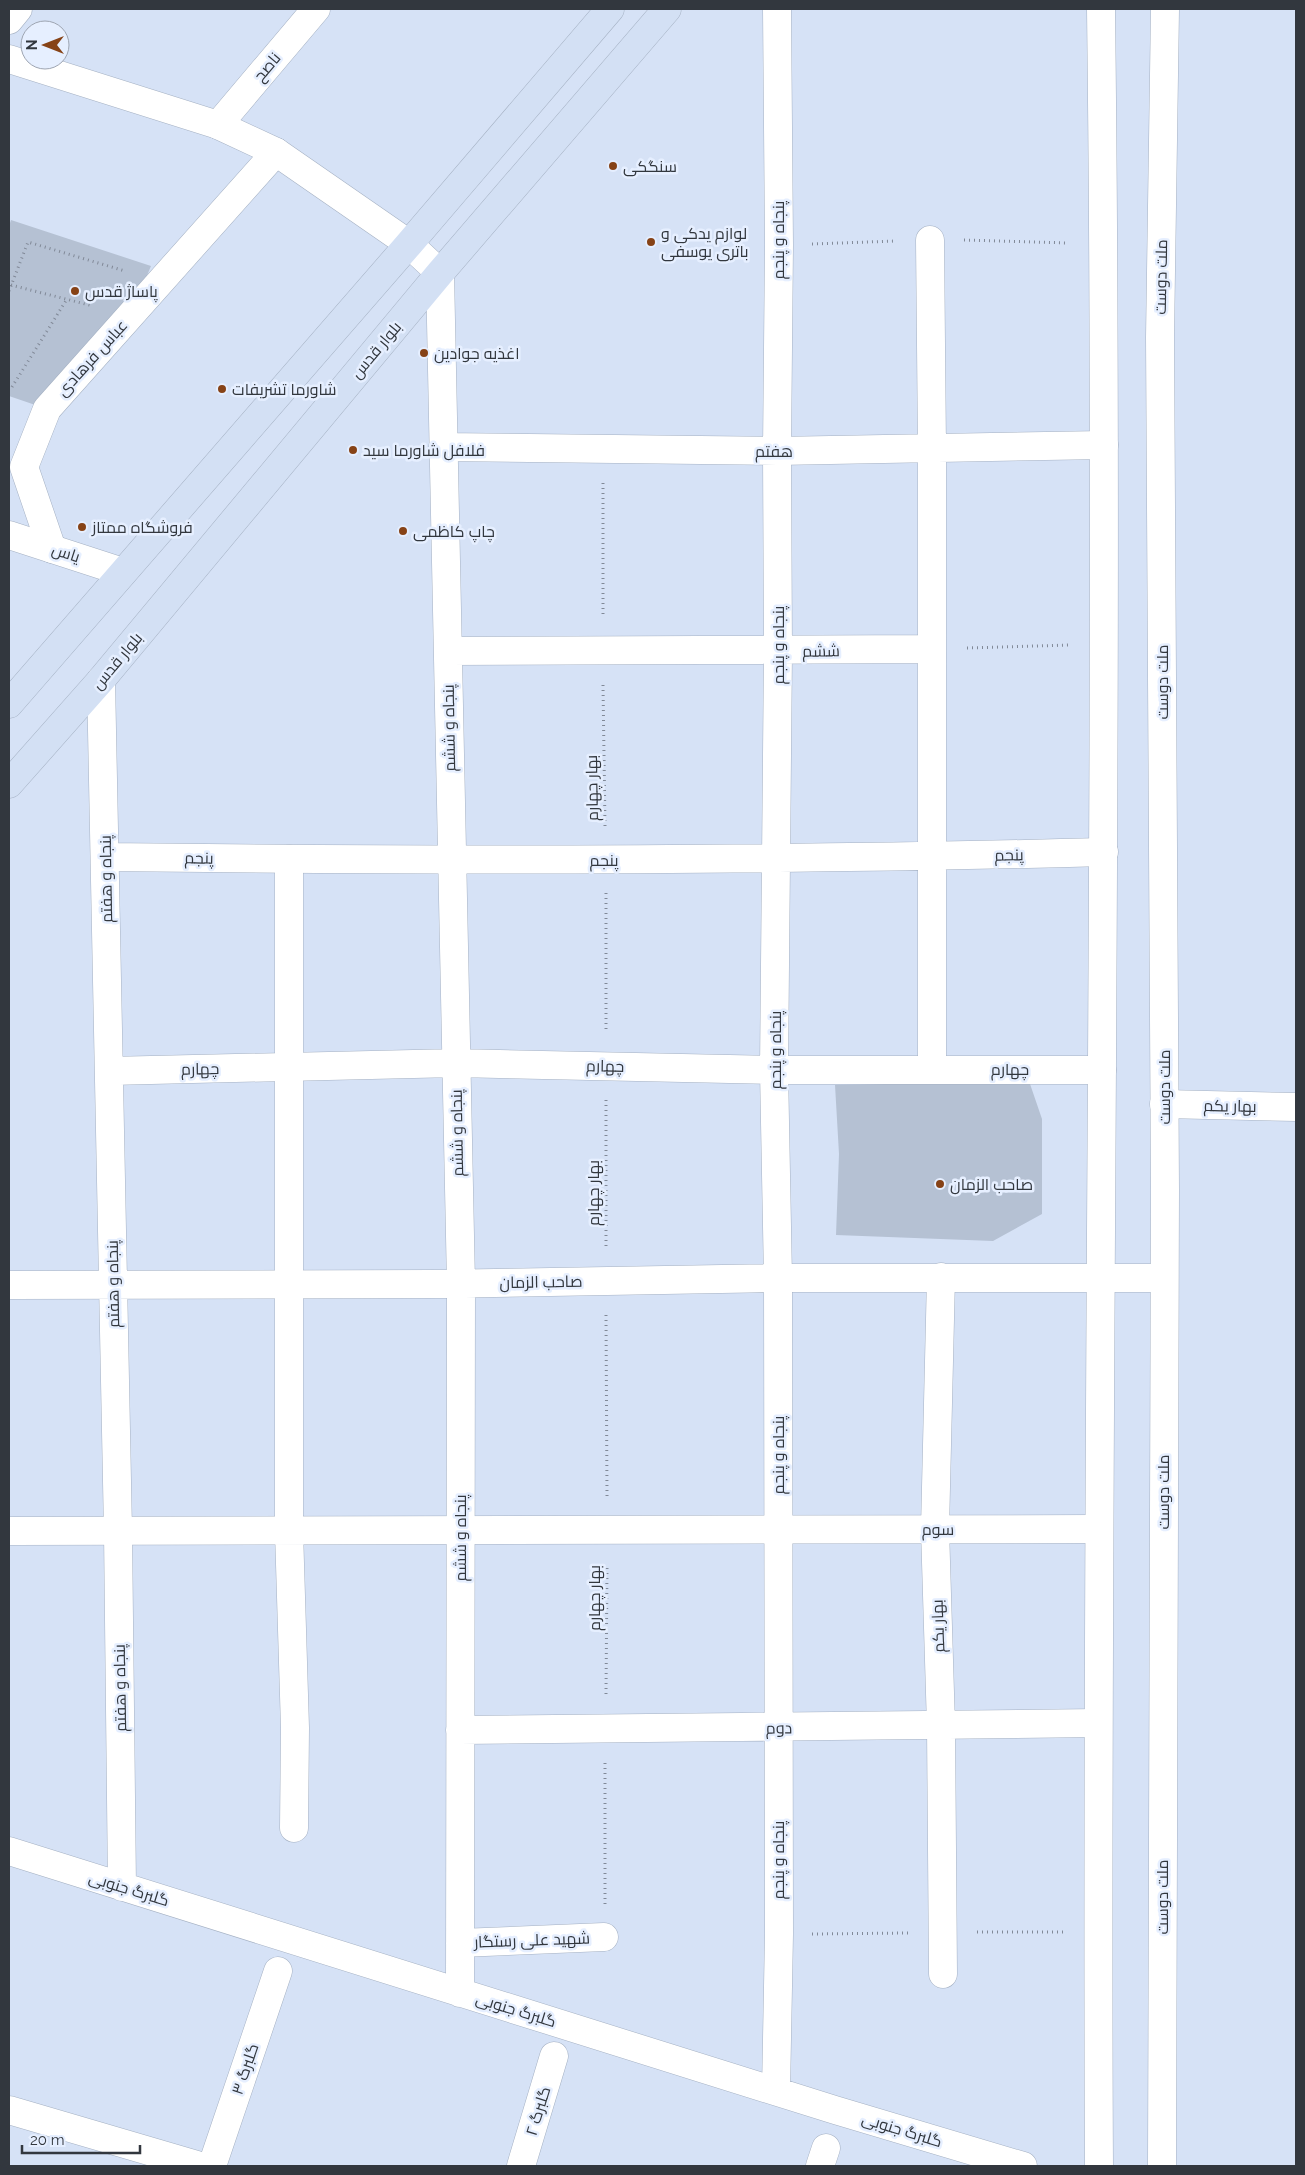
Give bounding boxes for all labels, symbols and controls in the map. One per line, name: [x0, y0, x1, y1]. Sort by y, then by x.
north arrow: [20, 20, 70, 70]
text: N: [24, 40, 40, 50]
street label: ناصح: [249, 49, 286, 87]
place label: سنگکی: [623, 157, 677, 177]
marker: سنگکی: [607, 160, 619, 172]
street label: پنجاه و پنجم: [769, 200, 790, 279]
place label: لوازم یدکی و باتری یوسفی: [661, 224, 749, 262]
marker: لوازم یدکی و باتری یوسفی: [645, 236, 657, 248]
street label: ملت دوست: [1151, 239, 1171, 315]
place label: پاساژ قدس: [85, 282, 159, 303]
marker: پاساژ قدس: [69, 285, 81, 297]
street label: عباس فرهادی: [53, 316, 132, 401]
street label: بلوار قدس: [347, 318, 406, 383]
place label: اغذیه جوادین: [434, 344, 520, 364]
marker: اغذیه جوادین: [418, 347, 430, 359]
place label: شاورما تشریفات: [232, 380, 336, 399]
marker: شاورما تشریفات: [216, 383, 228, 395]
place label: فلافل شاورما سید: [363, 441, 485, 461]
street label: هفتم: [755, 442, 793, 463]
marker: فلافل شاورما سید: [347, 444, 359, 456]
place label: فروشگاه ممتاز: [91, 518, 193, 537]
marker: فروشگاه ممتاز: [76, 521, 88, 533]
place label: چاپ كاظمى: [413, 522, 495, 543]
marker: چاپ كاظمى: [397, 525, 409, 537]
street label: یاس: [49, 540, 83, 568]
street label: پنجاه و پنجم: [769, 605, 790, 684]
street label: بلوار قدس: [88, 629, 147, 694]
street label: ششم: [802, 641, 840, 663]
street label: ملت دوست: [1153, 644, 1172, 720]
street label: پنجاه و ششم: [439, 684, 461, 772]
street label: بهار چهارم: [582, 755, 604, 821]
street label: پنجاه و هفتم: [96, 834, 118, 923]
street label: پنجم: [994, 845, 1025, 867]
street label: پنجم: [184, 848, 214, 870]
street label: پنجم: [589, 851, 619, 872]
street label: پنجاه و پنجم: [766, 1010, 787, 1089]
street label: ملت دوست: [1155, 1049, 1174, 1125]
street label: چهارم: [586, 1056, 624, 1078]
street label: چهارم: [181, 1059, 219, 1081]
street label: چهارم: [991, 1060, 1029, 1081]
street label: پنجاه و ششم: [447, 1089, 469, 1177]
street label: بهار یکم: [1203, 1096, 1257, 1118]
street label: بهار چهارم: [584, 1160, 605, 1226]
place label: صاحب الزمان: [950, 1175, 1033, 1195]
marker: صاحب الزمان: [934, 1178, 946, 1190]
street label: پنجاه و هفتم: [103, 1239, 125, 1328]
street label: صاحب الزمان: [499, 1272, 583, 1293]
street label: پنجاه و پنجم: [769, 1415, 790, 1494]
street label: ملت دوست: [1154, 1454, 1173, 1530]
street label: پنجاه و ششم: [451, 1494, 472, 1582]
street label: سوم: [922, 1520, 954, 1541]
street label: بهار چهارم: [585, 1565, 606, 1631]
street label: بهار یکم: [928, 1599, 950, 1653]
street label: پنجاه و هفتم: [110, 1643, 132, 1732]
street label: دوم: [766, 1718, 792, 1740]
street label: پنجاه و پنجم: [769, 1820, 790, 1899]
street label: ملت دوست: [1153, 1859, 1172, 1935]
street label: گلبرگ جنوبی: [86, 1868, 172, 1911]
street label: شهید علی رستگار: [473, 1928, 590, 1953]
street label: گلبرگ جنوبی: [473, 1989, 559, 2032]
street label: گلبرگ ۳: [227, 2041, 263, 2097]
street label: گلبرگ ۲: [522, 2084, 554, 2138]
street label: گلبرگ جنوبی: [859, 2109, 945, 2152]
scale bar: [22, 2122, 140, 2154]
text: 20 m: [30, 2131, 65, 2149]

